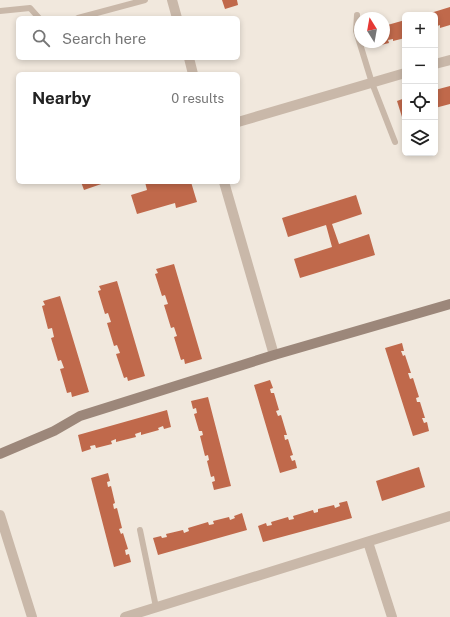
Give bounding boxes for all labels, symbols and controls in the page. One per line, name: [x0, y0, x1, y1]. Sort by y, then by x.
north arrow: [354, 12, 390, 48]
map controls: [402, 12, 438, 156]
button: +: [402, 12, 438, 48]
search box: [16, 16, 240, 60]
icon: search: [30, 27, 52, 49]
text: Search here: [62, 30, 146, 47]
button: −: [402, 48, 438, 84]
button: locate: [402, 84, 438, 120]
text: Nearby: [32, 88, 91, 108]
text: 0 results: [171, 91, 224, 106]
button: layers: [402, 120, 438, 156]

